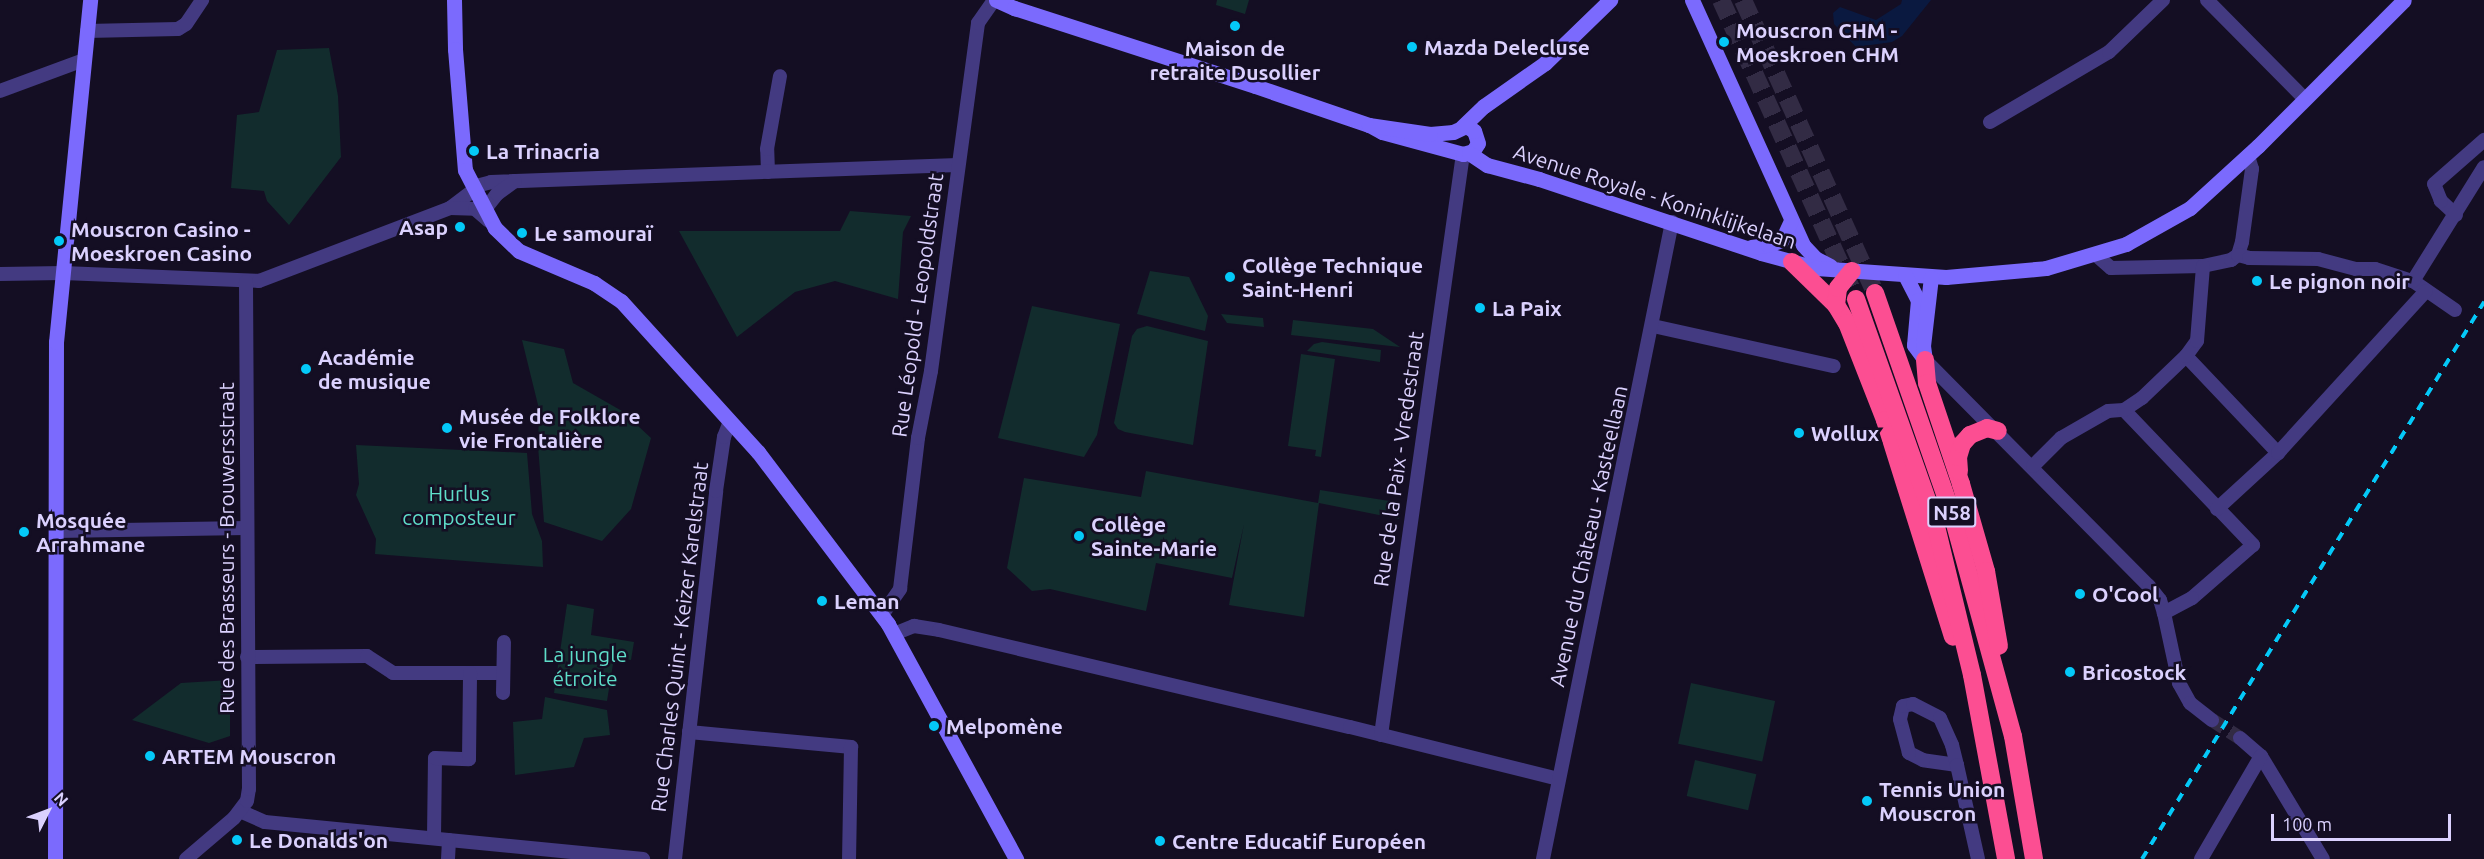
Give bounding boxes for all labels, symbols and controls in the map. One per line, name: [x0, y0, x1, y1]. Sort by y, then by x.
place label: Mouscron CHM - Moeskroen CHM: [1736, 17, 1899, 67]
marker: Maison de retraite Dusollier: [1228, 19, 1242, 33]
place label: Mazda Delecluse: [1424, 34, 1590, 60]
place label: Maison de retraite Dusollier: [1150, 35, 1320, 85]
marker: Mouscron CHM - Moeskroen CHM: [1717, 35, 1731, 49]
marker: Mazda Delecluse: [1405, 40, 1419, 54]
place label: La Trinacria: [486, 138, 600, 164]
street label: Avenue Royale - Koninklijkelaan: [1511, 138, 1799, 254]
marker: La Trinacria: [467, 144, 481, 158]
street label: Rue Léopold - Leopoldstraat: [886, 171, 948, 439]
place label: Asap: [399, 214, 448, 240]
place label: Mouscron Casino - Moeskroen Casino: [71, 216, 252, 266]
marker: Asap: [453, 220, 467, 234]
place label: Le samouraï: [534, 220, 653, 246]
marker: Le samouraï: [515, 226, 529, 240]
marker: Mouscron Casino - Moeskroen Casino: [52, 234, 66, 248]
place label: Collège Technique Saint-Henri: [1242, 252, 1423, 302]
place label: Le pignon noir: [2269, 268, 2410, 294]
marker: Collège Technique Saint-Henri: [1223, 270, 1237, 284]
marker: Le pignon noir: [2250, 274, 2264, 288]
place label: La Paix: [1492, 295, 1562, 321]
marker: La Paix: [1473, 301, 1487, 315]
street label: Rue de la Paix - Vredestraat: [1368, 330, 1428, 588]
place label: Académie de musique: [318, 344, 431, 394]
marker: Académie de musique: [299, 362, 313, 376]
street label: Rue des Brasseurs - Brouwersstraat: [213, 382, 239, 714]
street label: Avenue du Château - Kasteellaan: [1544, 383, 1632, 689]
place label: Musée de Folklore vie Frontalière: [459, 403, 641, 453]
place label: Wollux: [1811, 420, 1879, 446]
marker: Musée de Folklore vie Frontalière: [440, 421, 454, 435]
marker: Wollux: [1792, 426, 1806, 440]
street label: Rue Charles Quint - Keizer Karelstraat: [645, 461, 713, 813]
park label: Hurlus composteur: [402, 480, 516, 530]
road number: N58: [1926, 495, 1978, 529]
place label: Mosquée Arrahmane: [36, 507, 145, 557]
place label: Collège Sainte-Marie: [1091, 511, 1217, 561]
marker: Mosquée Arrahmane: [17, 525, 31, 539]
marker: Collège Sainte-Marie: [1072, 529, 1086, 543]
place label: O'Cool: [2092, 581, 2158, 607]
marker: O'Cool: [2073, 587, 2087, 601]
place label: Leman: [834, 588, 899, 614]
marker: Leman: [815, 594, 829, 608]
park label: La jungle étroite: [543, 641, 627, 691]
place label: Bricostock: [2082, 659, 2186, 685]
marker: Bricostock: [2063, 665, 2077, 679]
place label: Melpomène: [946, 713, 1063, 739]
marker: Melpomène: [927, 719, 941, 733]
place label: ARTEM Mouscron: [162, 743, 336, 769]
marker: ARTEM Mouscron: [143, 749, 157, 763]
place label: Tennis Union Mouscron: [1879, 776, 2005, 826]
north arrow: [18, 781, 78, 841]
text: N: [51, 788, 72, 809]
marker: Tennis Union Mouscron: [1860, 794, 1874, 808]
scale bar: [2274, 802, 2454, 840]
text: 100 m: [2282, 814, 2332, 834]
place label: Le Donalds'on: [249, 827, 388, 853]
place label: Centre Educatif Européen: [1172, 828, 1426, 854]
marker: Le Donalds'on: [230, 833, 244, 847]
marker: Centre Educatif Européen: [1153, 834, 1167, 848]

